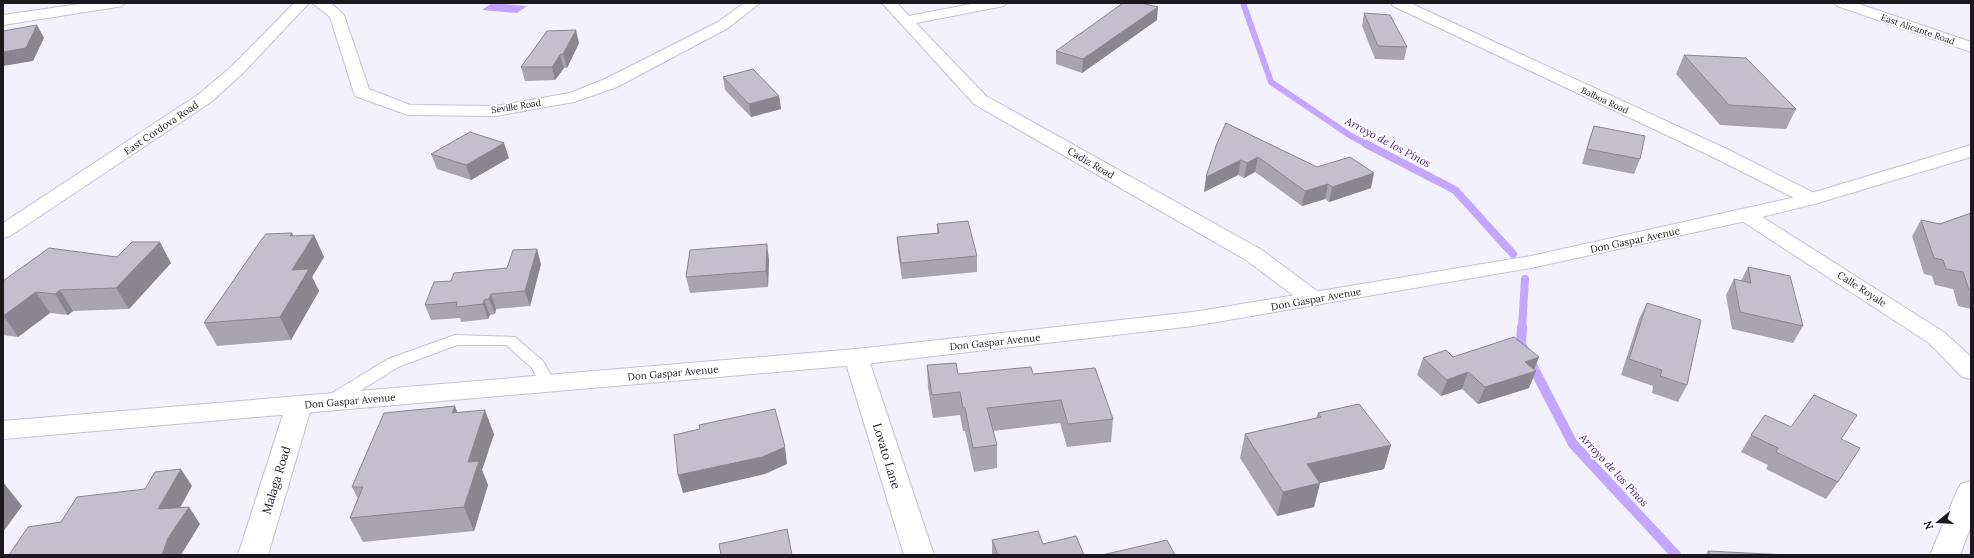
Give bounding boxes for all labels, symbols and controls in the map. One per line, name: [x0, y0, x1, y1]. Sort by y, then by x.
street label: East Alicante Road: [1880, 11, 1957, 47]
street label: Balboa Road: [1580, 84, 1631, 116]
street label: Seville Road: [490, 97, 542, 115]
street label: East Cordova Road: [121, 98, 201, 158]
water label: Arroyo de los Pinos: [1342, 113, 1433, 171]
street label: Cadiz Road: [1065, 144, 1117, 182]
street label: Don Gaspar Avenue: [1589, 224, 1682, 256]
street label: Calle Royale: [1835, 268, 1890, 310]
street label: Don Gaspar Avenue: [1270, 285, 1363, 313]
street label: Don Gaspar Avenue: [949, 331, 1042, 353]
street label: Don Gaspar Avenue: [627, 362, 720, 383]
street label: Don Gaspar Avenue: [304, 390, 397, 411]
street label: Lovato Lane: [870, 421, 904, 491]
water label: Arroyo de los Pinos: [1576, 430, 1652, 510]
street label: Malaga Road: [259, 444, 293, 516]
north arrow: [1918, 502, 1958, 542]
text: N: [1920, 518, 1936, 531]

